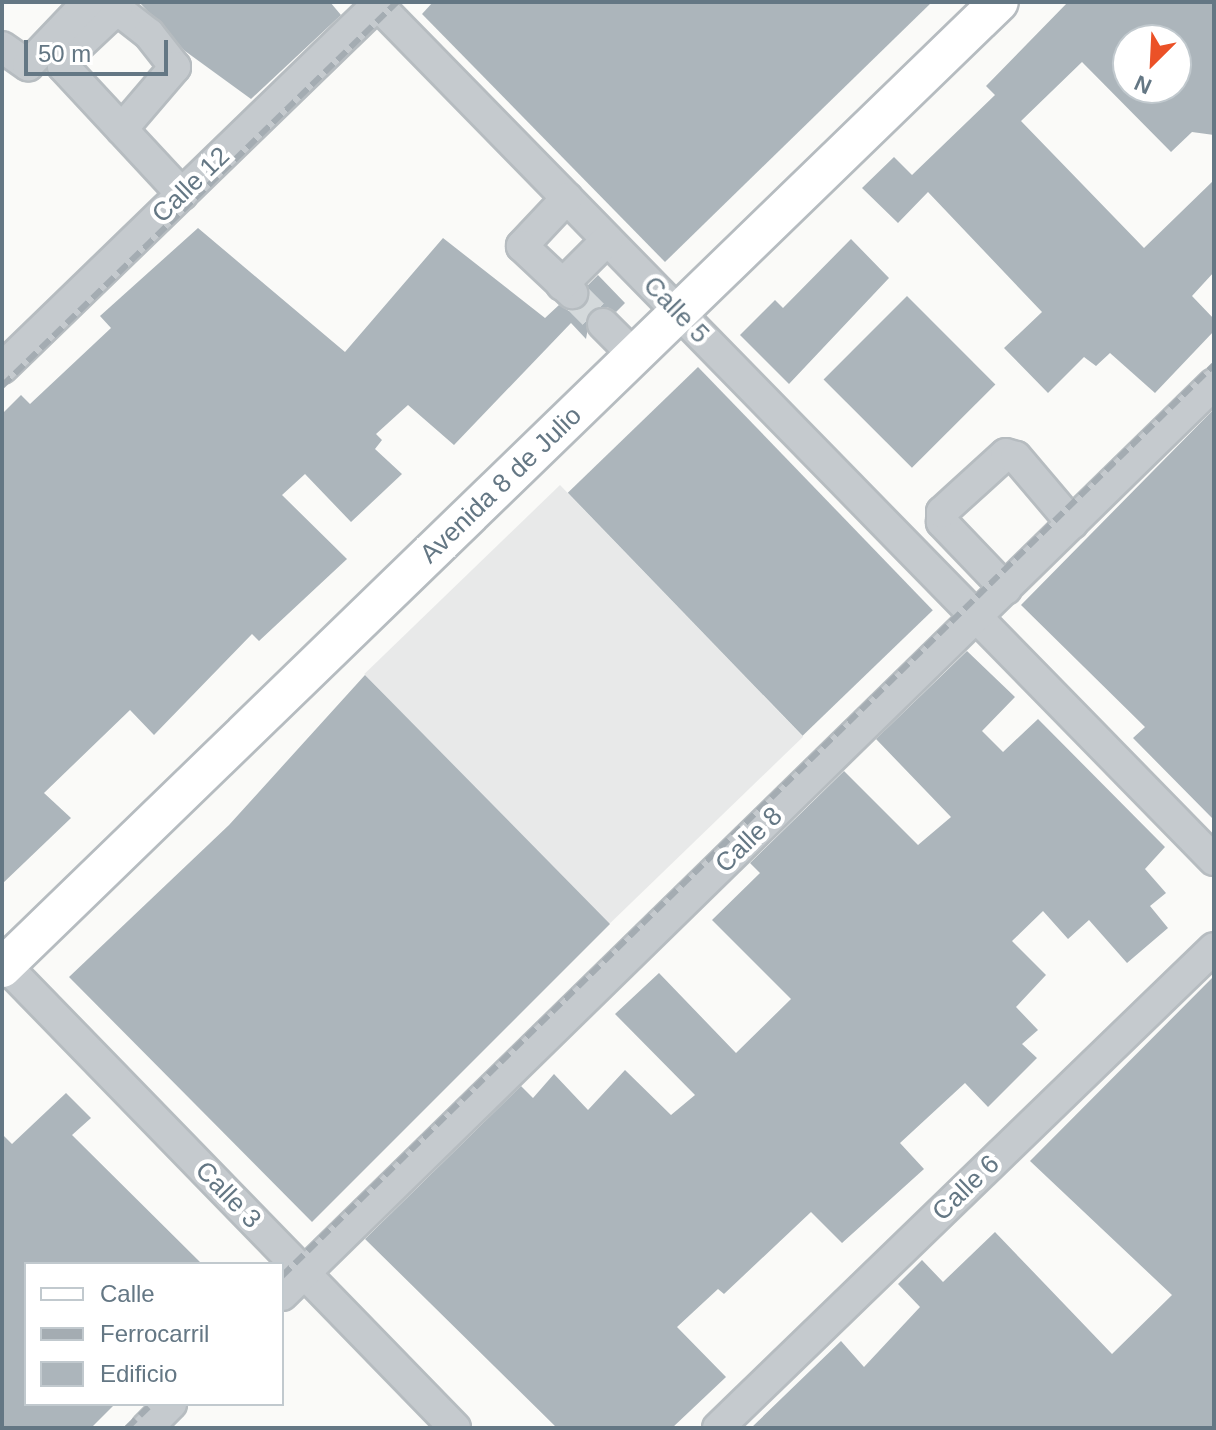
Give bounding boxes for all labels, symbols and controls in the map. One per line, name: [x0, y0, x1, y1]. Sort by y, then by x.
scale bar: [28, 24, 172, 74]
north arrow: [1112, 24, 1192, 104]
text: 50 m: [38, 40, 91, 67]
text: N: [1131, 70, 1155, 99]
street label: Calle 12: [146, 141, 236, 229]
street label: Calle 5: [637, 270, 715, 350]
street label: Avenida 8 de Julio: [414, 400, 588, 570]
street label: Calle 8: [709, 801, 789, 879]
street label: Calle 6: [926, 1149, 1006, 1227]
street label: Calle 3: [189, 1155, 267, 1235]
legend: [24, 1262, 284, 1406]
text: Calle: [100, 1280, 155, 1307]
text: Ferrocarril: [100, 1320, 209, 1347]
text: Edificio: [100, 1360, 177, 1387]

